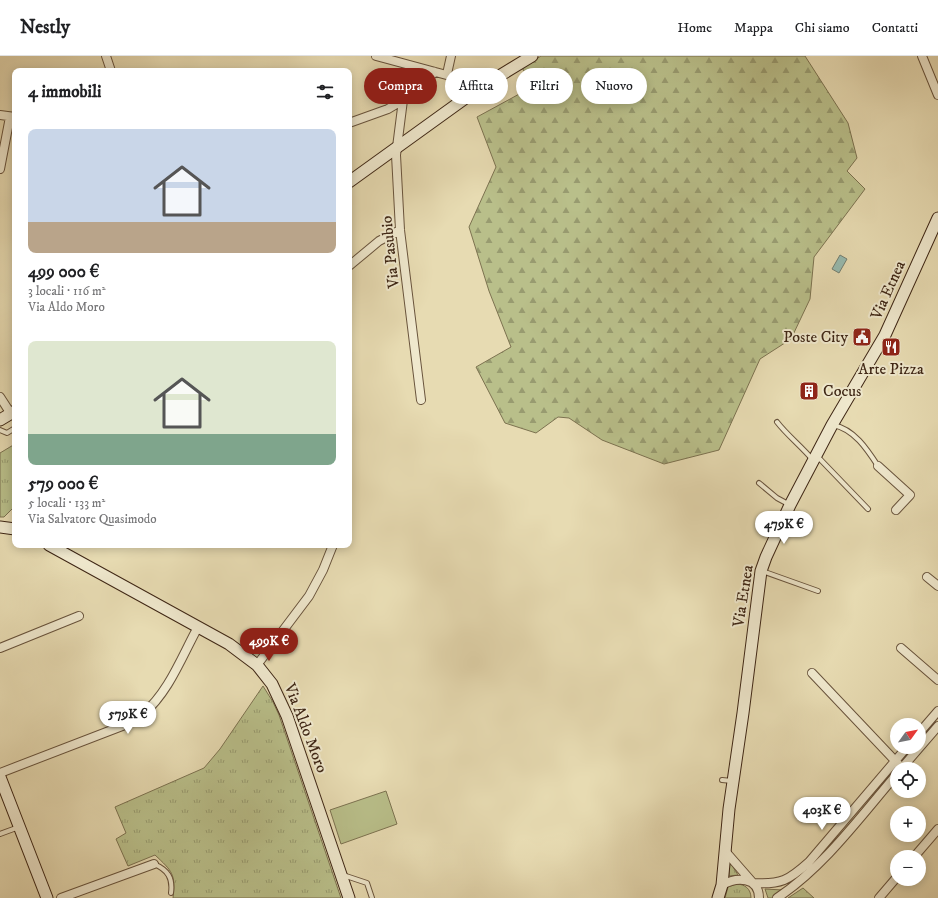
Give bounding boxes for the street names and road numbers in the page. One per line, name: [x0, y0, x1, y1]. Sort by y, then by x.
street label: Via Pasubio: [376, 214, 404, 290]
street label: Via Etnea: [866, 257, 910, 324]
street label: Via Etnea: [728, 563, 758, 629]
street label: Via Aldo Moro: [279, 679, 332, 776]

